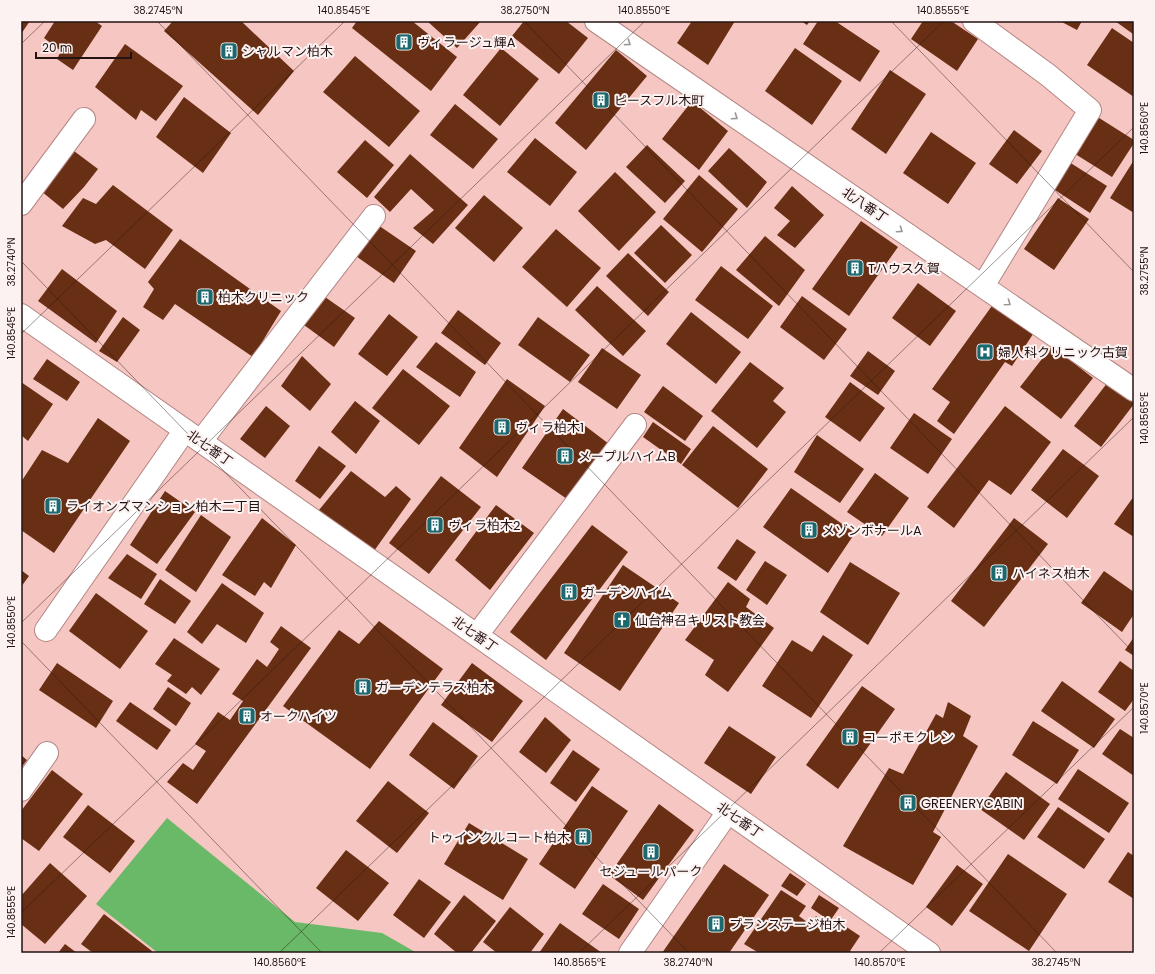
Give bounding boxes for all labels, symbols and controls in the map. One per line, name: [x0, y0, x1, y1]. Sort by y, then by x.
text: 38.2745°N: [133, 3, 183, 18]
text: 140.8545°E: [318, 3, 370, 18]
text: 38.2750°N: [500, 3, 550, 18]
text: 140.8550°E: [618, 3, 670, 18]
text: 140.8555°E: [917, 3, 969, 18]
building icon: ヴィラージュ輝A: [394, 32, 414, 52]
place label: ヴィラージュ輝A: [417, 33, 516, 52]
scale bar: [36, 34, 131, 60]
one-way arrow: [624, 38, 631, 46]
text: 20 m: [42, 39, 72, 56]
building icon: シャルマン柏木: [219, 41, 239, 61]
place label: シャルマン柏木: [242, 42, 333, 61]
building icon: ピースフル木町: [591, 90, 611, 110]
place label: ピースフル木町: [614, 91, 704, 110]
text: 140.8560°E: [1137, 102, 1152, 154]
one-way arrow: [731, 112, 738, 119]
street label: 北八番丁: [838, 183, 892, 227]
one-way arrow: [896, 225, 903, 232]
text: 38.2740°N: [4, 237, 19, 287]
text: 38.2755°N: [1137, 246, 1152, 296]
building icon: Tハウス久賀: [845, 258, 865, 278]
place label: Tハウス久賀: [868, 259, 940, 278]
building icon: 柏木クリニック: [195, 287, 215, 307]
place label: 柏木クリニック: [218, 288, 309, 307]
one-way arrow: [1003, 298, 1010, 305]
text: 140.8545°E: [4, 307, 19, 359]
hospital icon: 婦人科クリニック古賀: [975, 342, 995, 362]
place label: 婦人科クリニック古賀: [998, 343, 1128, 362]
text: 140.8565°E: [1137, 392, 1152, 444]
building icon: ヴィラ柏木1: [492, 417, 512, 437]
place label: ヴィラ柏木1: [515, 418, 584, 437]
street label: 北七番丁: [183, 425, 237, 471]
building icon: メープルハイムB: [555, 446, 575, 466]
place label: メープルハイムB: [578, 447, 676, 466]
building icon: ライオンズマンション柏木二丁目: [43, 496, 63, 516]
place label: ライオンズマンション柏木二丁目: [66, 497, 261, 516]
building icon: ヴィラ柏木2: [425, 515, 445, 535]
place label: ヴィラ柏木2: [448, 516, 520, 535]
building icon: メゾンボナールA: [799, 520, 819, 540]
place label: メゾンボナールA: [822, 521, 922, 540]
building icon: ハイネス柏木: [989, 563, 1009, 583]
place label: ハイネス柏木: [1012, 564, 1090, 583]
building icon: ガーデンハイム: [559, 582, 579, 602]
place label: ガーデンハイム: [582, 583, 672, 602]
text: 140.8550°E: [4, 596, 19, 648]
church icon: 仙台神召キリスト教会: [612, 610, 632, 630]
street label: 北七番丁: [448, 611, 502, 657]
place label: 仙台神召キリスト教会: [635, 611, 765, 630]
building icon: ガーデンテラス柏木: [353, 677, 373, 697]
place label: ガーデンテラス柏木: [376, 678, 493, 697]
text: 140.8570°E: [1137, 682, 1152, 734]
building icon: オークハイツ: [237, 706, 257, 726]
place label: オークハイツ: [260, 707, 337, 726]
building icon: コーポモクレン: [840, 727, 860, 747]
place label: コーポモクレン: [863, 728, 954, 747]
building icon: GREENERYCABIN: [898, 793, 918, 813]
place label: GREENERYCABIN: [921, 794, 1023, 813]
street label: 北七番丁: [713, 797, 767, 843]
building icon: トゥインクルコート柏木: [573, 827, 593, 847]
place label: トゥインクルコート柏木: [428, 828, 570, 847]
building icon: セジュールパーク: [641, 842, 661, 862]
place label: セジュールパーク: [599, 862, 703, 881]
text: 140.8555°E: [4, 886, 19, 938]
building icon: プランステージ柏木: [706, 914, 726, 934]
place label: プランステージ柏木: [729, 915, 845, 934]
text: 140.8560°E: [254, 955, 306, 970]
text: 140.8565°E: [554, 955, 606, 970]
text: 38.2740°N: [663, 955, 713, 970]
text: 140.8570°E: [854, 955, 906, 970]
text: 38.2745°N: [1031, 955, 1081, 970]

